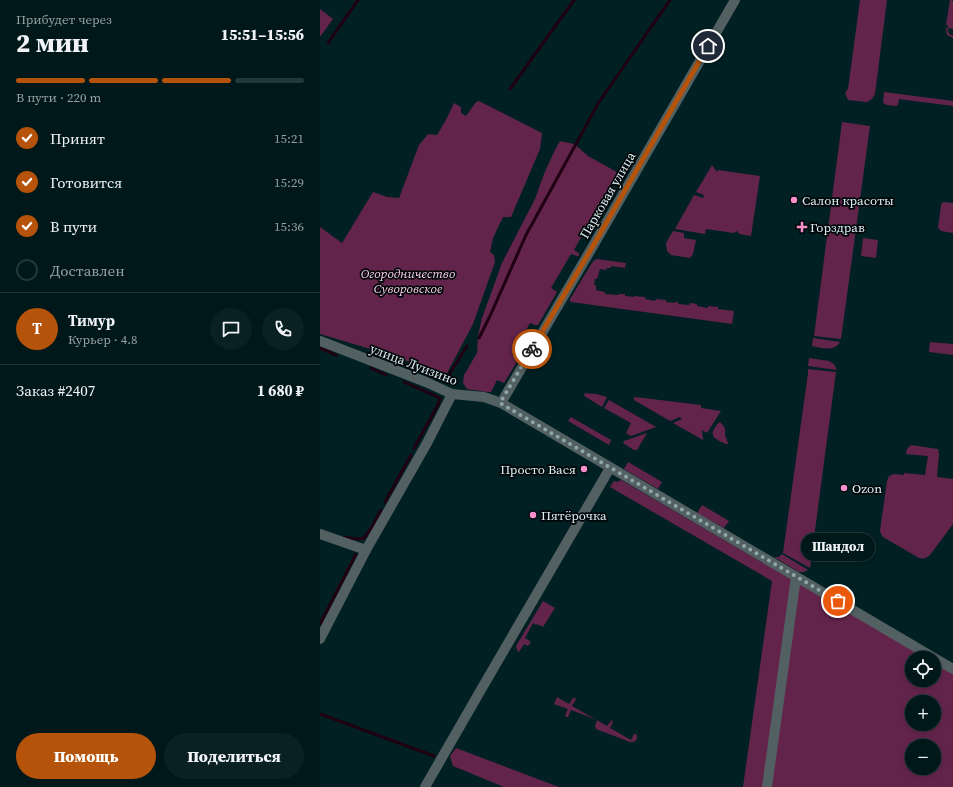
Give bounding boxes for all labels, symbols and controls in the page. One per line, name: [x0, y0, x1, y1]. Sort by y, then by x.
text: Прибудет через: [16, 11, 112, 28]
text: 15:51–15:56: [221, 24, 304, 45]
text: 2 мин: [16, 25, 89, 61]
pin: [691, 29, 725, 63]
icon: home: [697, 35, 719, 57]
text: В пути · 220 m: [16, 89, 101, 106]
icon: check: [16, 127, 38, 149]
text: Принят: [50, 128, 105, 149]
text: 15:21: [274, 130, 304, 147]
street label: Парковая улица: [576, 148, 639, 242]
icon: check: [16, 171, 38, 193]
text: Готовится: [50, 172, 122, 193]
text: 15:29: [274, 174, 304, 191]
place label: Салон красоты: [802, 192, 894, 209]
marker: Салон красоты: [789, 195, 799, 205]
icon: check: [16, 215, 38, 237]
text: В пути: [50, 216, 97, 237]
text: 15:36: [274, 218, 304, 235]
place label: Горздрав: [810, 219, 865, 236]
marker: Горздрав: [797, 222, 807, 232]
text: Доставлен: [50, 260, 125, 281]
park label: Огородничество Суворовское: [361, 265, 455, 297]
button: chat: [210, 308, 252, 350]
button: phone: [262, 308, 304, 350]
text: Тимур: [68, 310, 115, 331]
text: Т: [32, 318, 42, 339]
courier: [512, 329, 552, 369]
text: Курьер · 4.8: [68, 331, 138, 348]
icon: bike: [521, 338, 543, 360]
street label: улица Луизино: [368, 340, 460, 389]
text: Заказ #2407: [16, 380, 95, 401]
text: 1 680 ₽: [257, 380, 304, 401]
place label: Просто Вася: [500, 461, 576, 478]
marker: Просто Вася: [579, 464, 589, 474]
place label: Ozon: [852, 480, 882, 497]
marker: Ozon: [839, 483, 849, 493]
place label: Пятёрочка: [541, 507, 607, 524]
marker: Пятёрочка: [528, 510, 538, 520]
callout: Шандол: [801, 533, 875, 561]
text: Шандол: [812, 538, 864, 555]
pin: [821, 584, 855, 618]
icon: bag: [827, 590, 849, 612]
map controls: [905, 651, 941, 775]
button: locate: [905, 651, 941, 687]
button: +: [905, 695, 941, 731]
button: Помощь: [16, 733, 156, 779]
button: Поделиться: [164, 733, 304, 779]
button: −: [905, 739, 941, 775]

